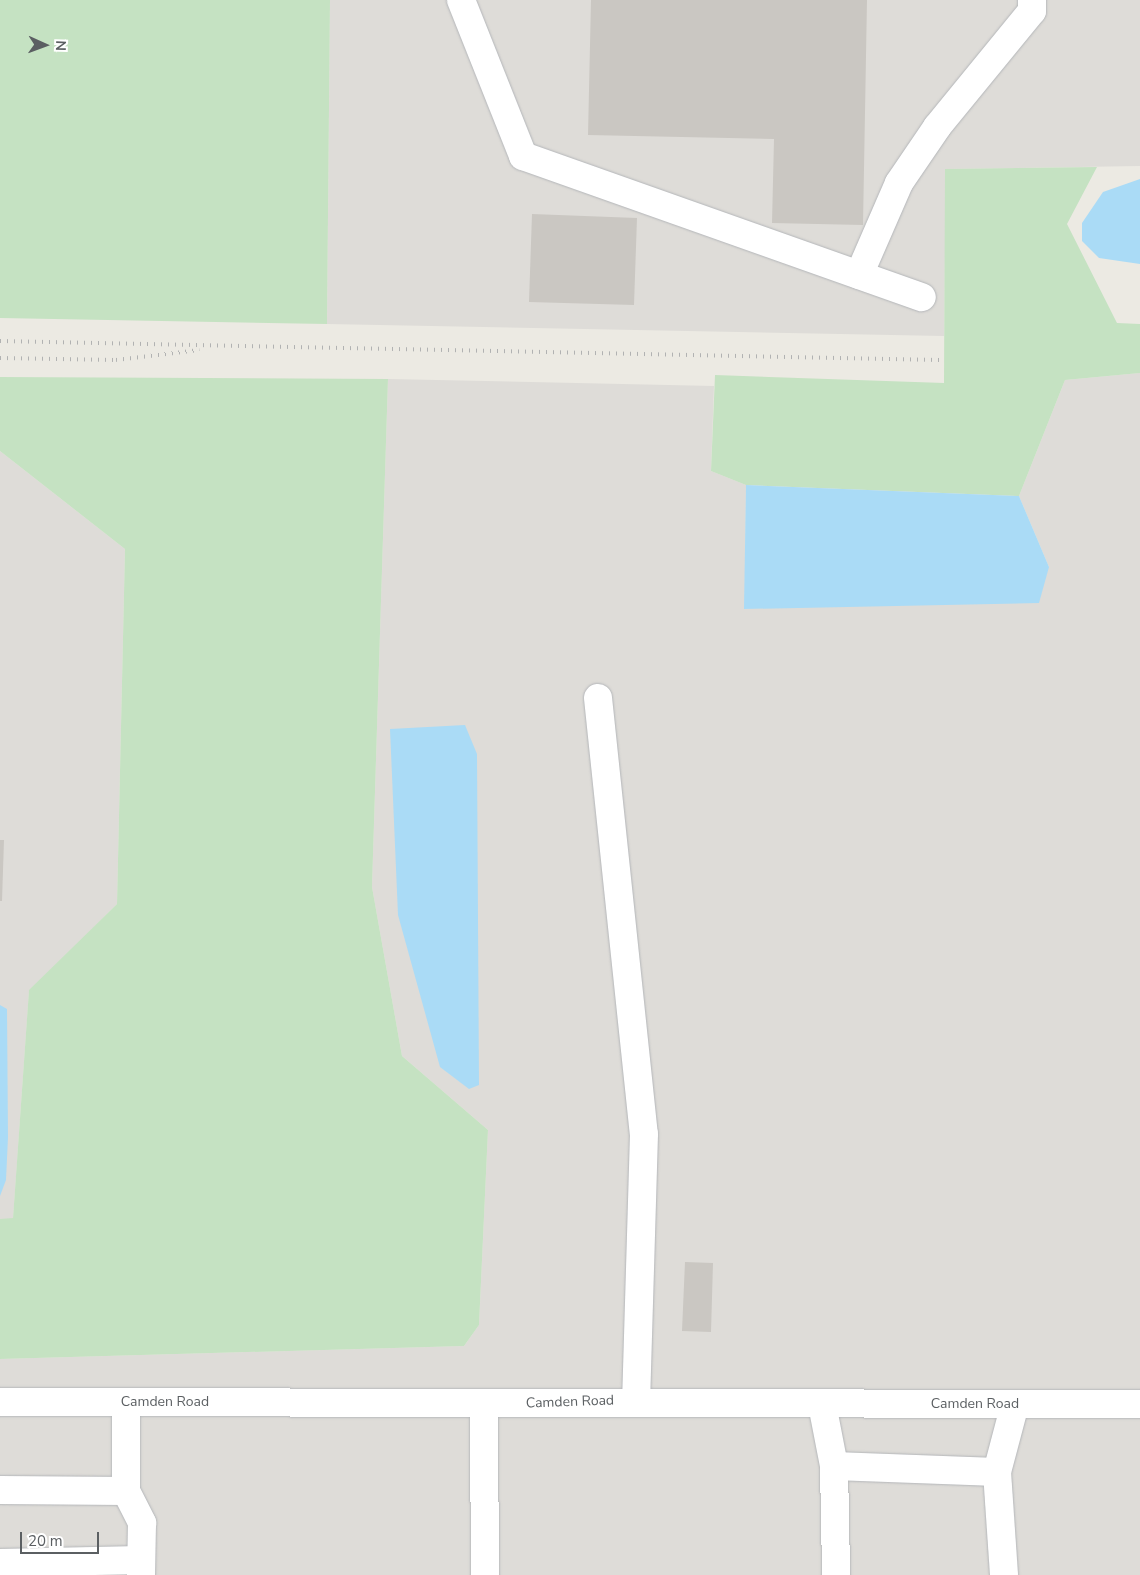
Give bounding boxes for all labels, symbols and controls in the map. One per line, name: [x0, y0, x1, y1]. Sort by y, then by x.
north arrow: [20, 20, 70, 70]
text: N: [51, 40, 70, 51]
street label: Camden Road: [526, 1392, 614, 1412]
street label: Camden Road: [121, 1394, 209, 1410]
street label: Camden Road: [931, 1396, 1019, 1412]
scale bar: [22, 1522, 101, 1554]
text: 20 m: [28, 1531, 63, 1551]

